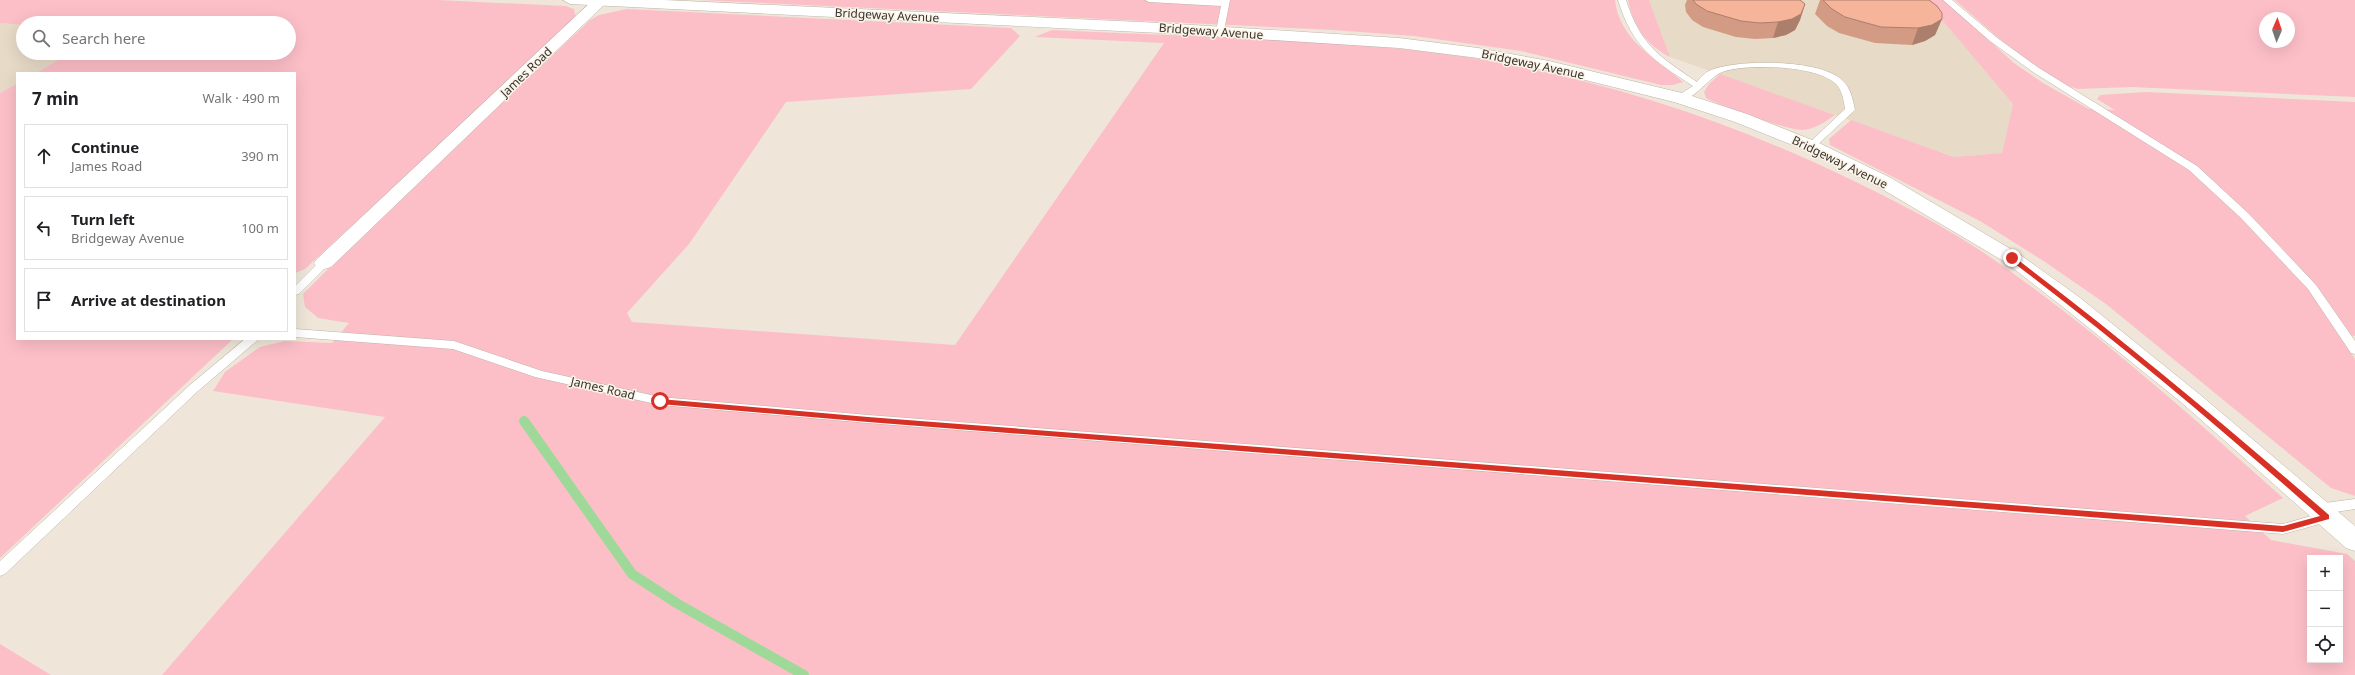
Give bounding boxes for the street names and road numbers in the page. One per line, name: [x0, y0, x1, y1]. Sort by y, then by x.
street label: Bridgeway Avenue: [834, 4, 940, 26]
street label: Bridgeway Avenue: [1158, 19, 1264, 43]
street label: James Road: [496, 43, 556, 102]
street label: Bridgeway Avenue: [1480, 45, 1586, 83]
street label: Bridgeway Avenue: [1789, 131, 1891, 193]
street label: James Road: [568, 372, 637, 404]

